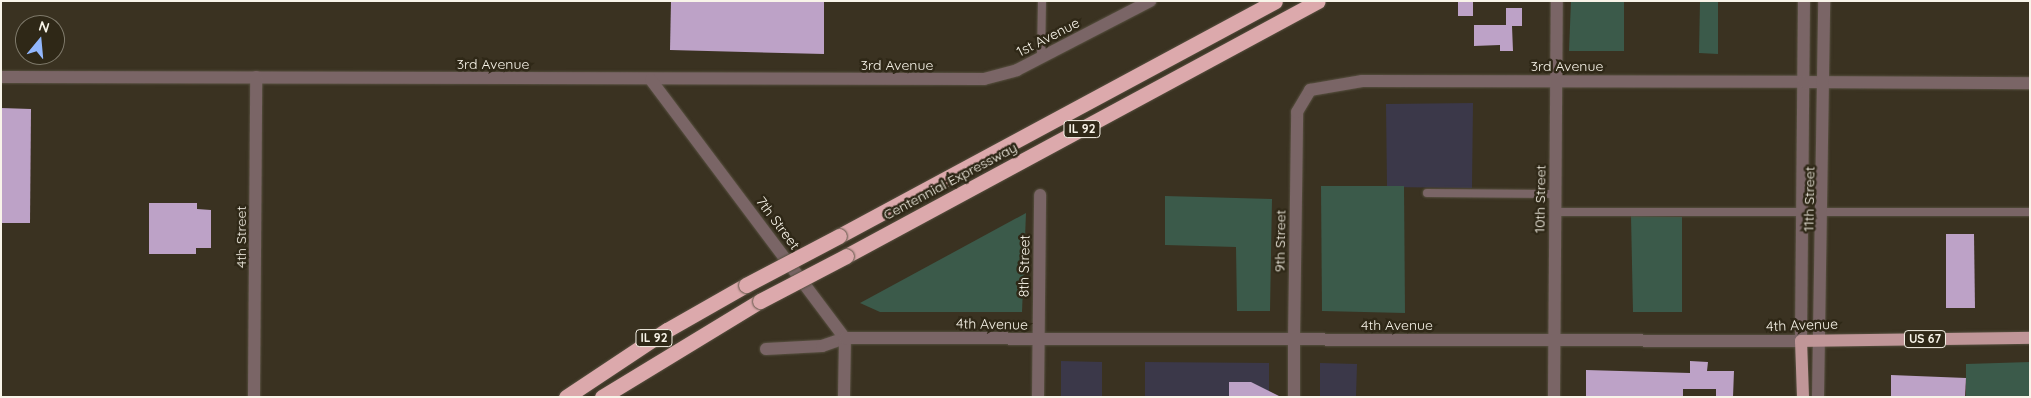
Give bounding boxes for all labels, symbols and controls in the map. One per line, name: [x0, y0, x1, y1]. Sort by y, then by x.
street label: 1st Avenue: [1014, 14, 1082, 60]
north arrow: [15, 15, 65, 65]
text: N: [37, 16, 52, 37]
street label: 3rd Avenue: [457, 56, 529, 72]
street label: 3rd Avenue: [861, 57, 933, 73]
street label: 3rd Avenue: [1531, 58, 1603, 74]
road number: IL 92: [1063, 120, 1101, 138]
street label: Centennial Expressway: [880, 139, 1020, 223]
street label: 10th Street: [1531, 165, 1549, 233]
street label: 11th Street: [1800, 166, 1818, 232]
street label: 7th Street: [753, 193, 803, 253]
street label: 4th Street: [233, 206, 249, 268]
street label: 9th Street: [1271, 210, 1289, 272]
street label: 8th Street: [1015, 235, 1033, 297]
street label: 4th Avenue: [956, 315, 1028, 333]
street label: 4th Avenue: [1766, 315, 1838, 335]
street label: 4th Avenue: [1361, 317, 1433, 333]
road number: IL 92: [635, 328, 673, 348]
road number: US 67: [1904, 329, 1946, 348]

